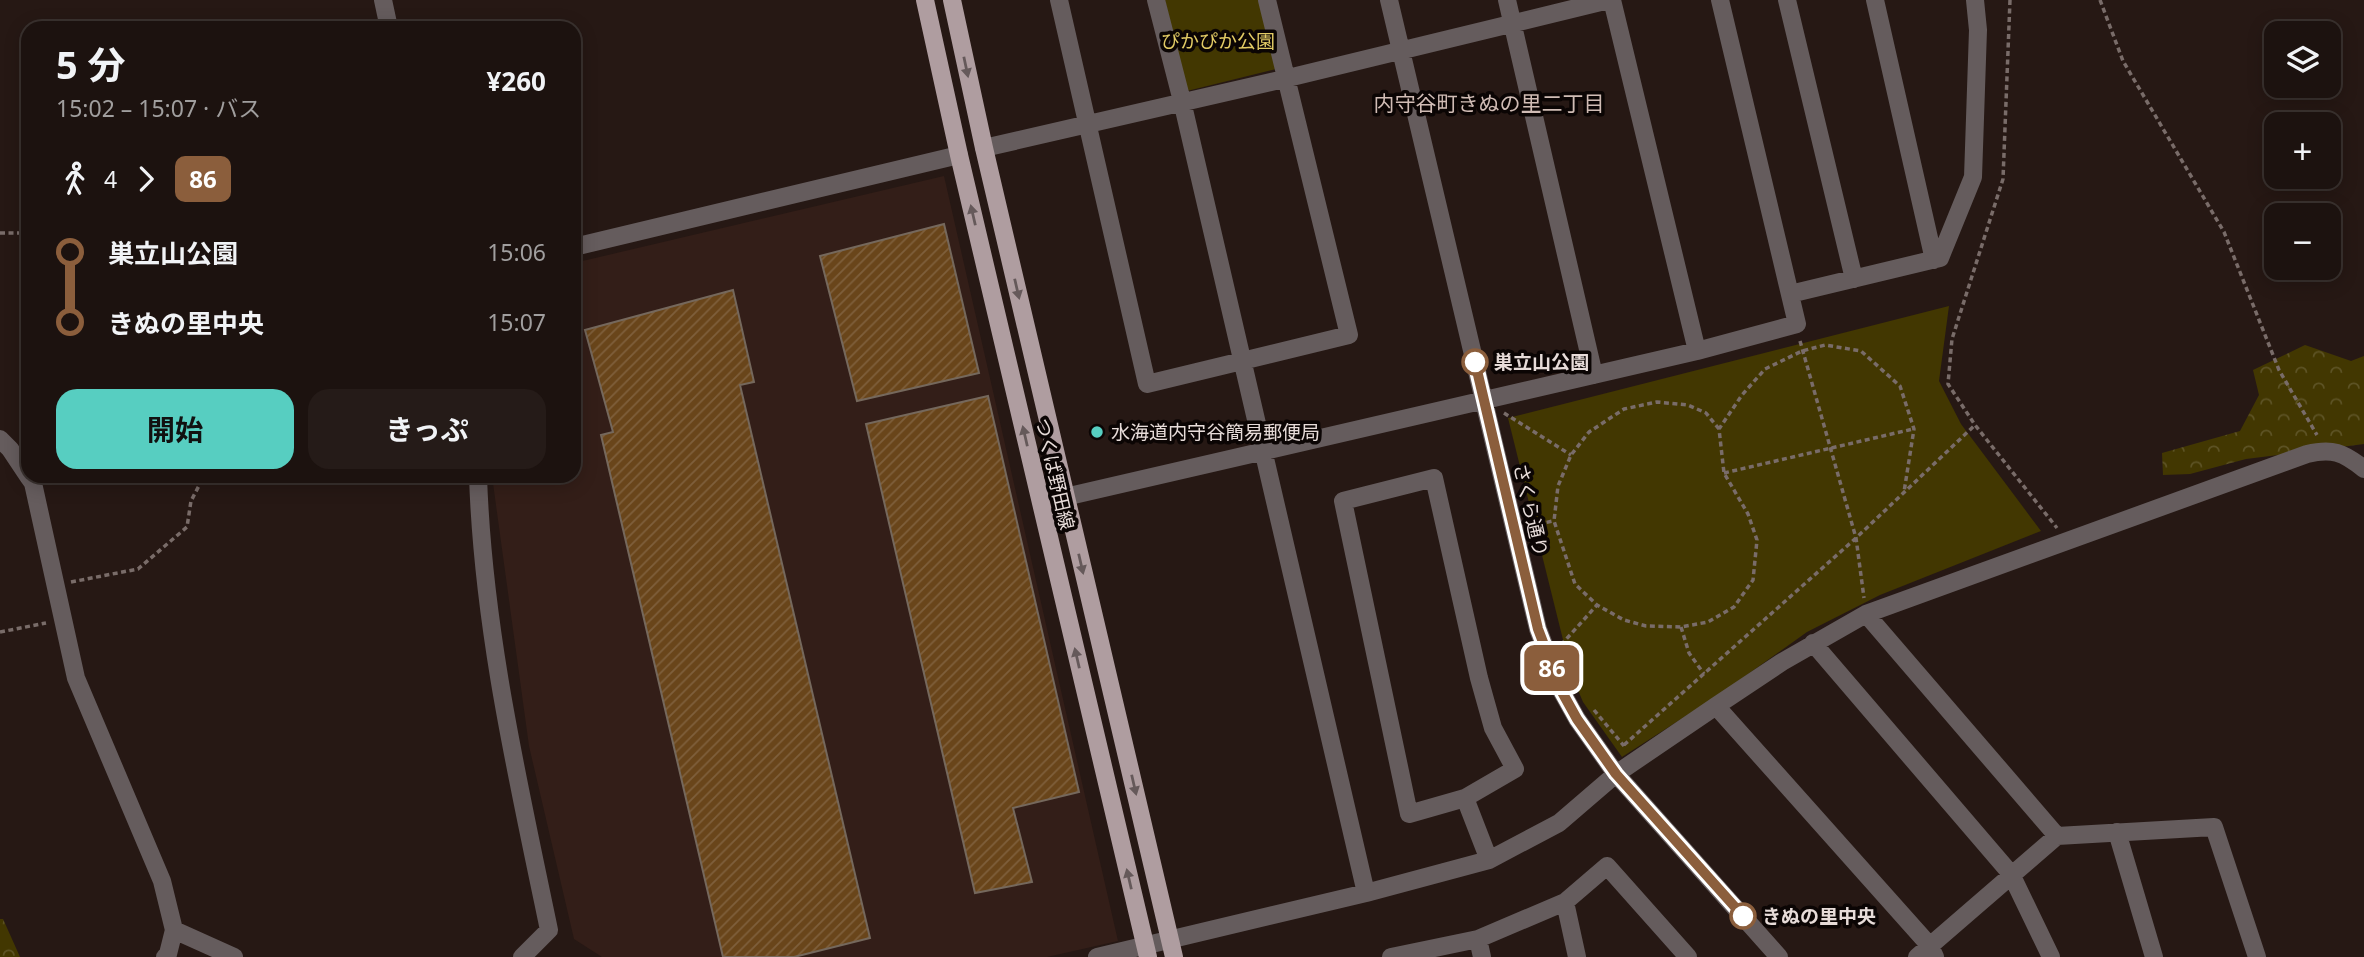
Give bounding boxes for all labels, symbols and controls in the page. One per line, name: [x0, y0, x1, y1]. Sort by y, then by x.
map controls: [2264, 21, 2341, 280]
button: layers: [2264, 21, 2341, 98]
park label: ぴかぴか公園: [1161, 28, 1275, 54]
text: 5 分: [56, 38, 126, 90]
one-way arrow: [961, 56, 972, 78]
text: ¥260: [487, 63, 546, 99]
district label: 内守谷町きぬの里二丁目: [1374, 89, 1605, 117]
text: 15:02 – 15:07 · バス: [56, 92, 261, 124]
button: +: [2264, 112, 2341, 189]
icon: walk: [56, 160, 94, 198]
icon: forward: [127, 160, 165, 198]
text: 86: [189, 162, 217, 195]
text: 4: [104, 163, 117, 195]
button: −: [2264, 203, 2341, 280]
one-way arrow: [968, 204, 979, 226]
text: 巣立山公園: [108, 235, 238, 271]
text: 15:06: [487, 236, 546, 268]
one-way arrow: [1011, 278, 1022, 300]
text: きぬの里中央: [108, 305, 264, 341]
text: 15:07: [487, 306, 546, 338]
marker: 巣立山公園: [1462, 349, 1488, 375]
place label: 巣立山公園: [1494, 349, 1589, 375]
button: 開始: [56, 389, 294, 469]
button: きっぷ: [308, 389, 546, 469]
street label: つくば野田線: [1030, 416, 1080, 532]
place label: 水海道内守谷簡易郵便局: [1111, 419, 1320, 445]
marker: 水海道内守谷簡易郵便局: [1089, 424, 1105, 440]
one-way arrow: [1019, 425, 1030, 447]
street label: さくら通り: [1508, 461, 1554, 559]
one-way arrow: [1076, 553, 1087, 575]
line badge: 86: [1520, 645, 1584, 691]
one-way arrow: [1071, 647, 1082, 669]
text: 86: [1538, 651, 1566, 684]
one-way arrow: [1128, 774, 1139, 796]
one-way arrow: [1123, 868, 1134, 890]
marker: きぬの里中央: [1730, 903, 1756, 929]
place label: きぬの里中央: [1762, 903, 1876, 929]

